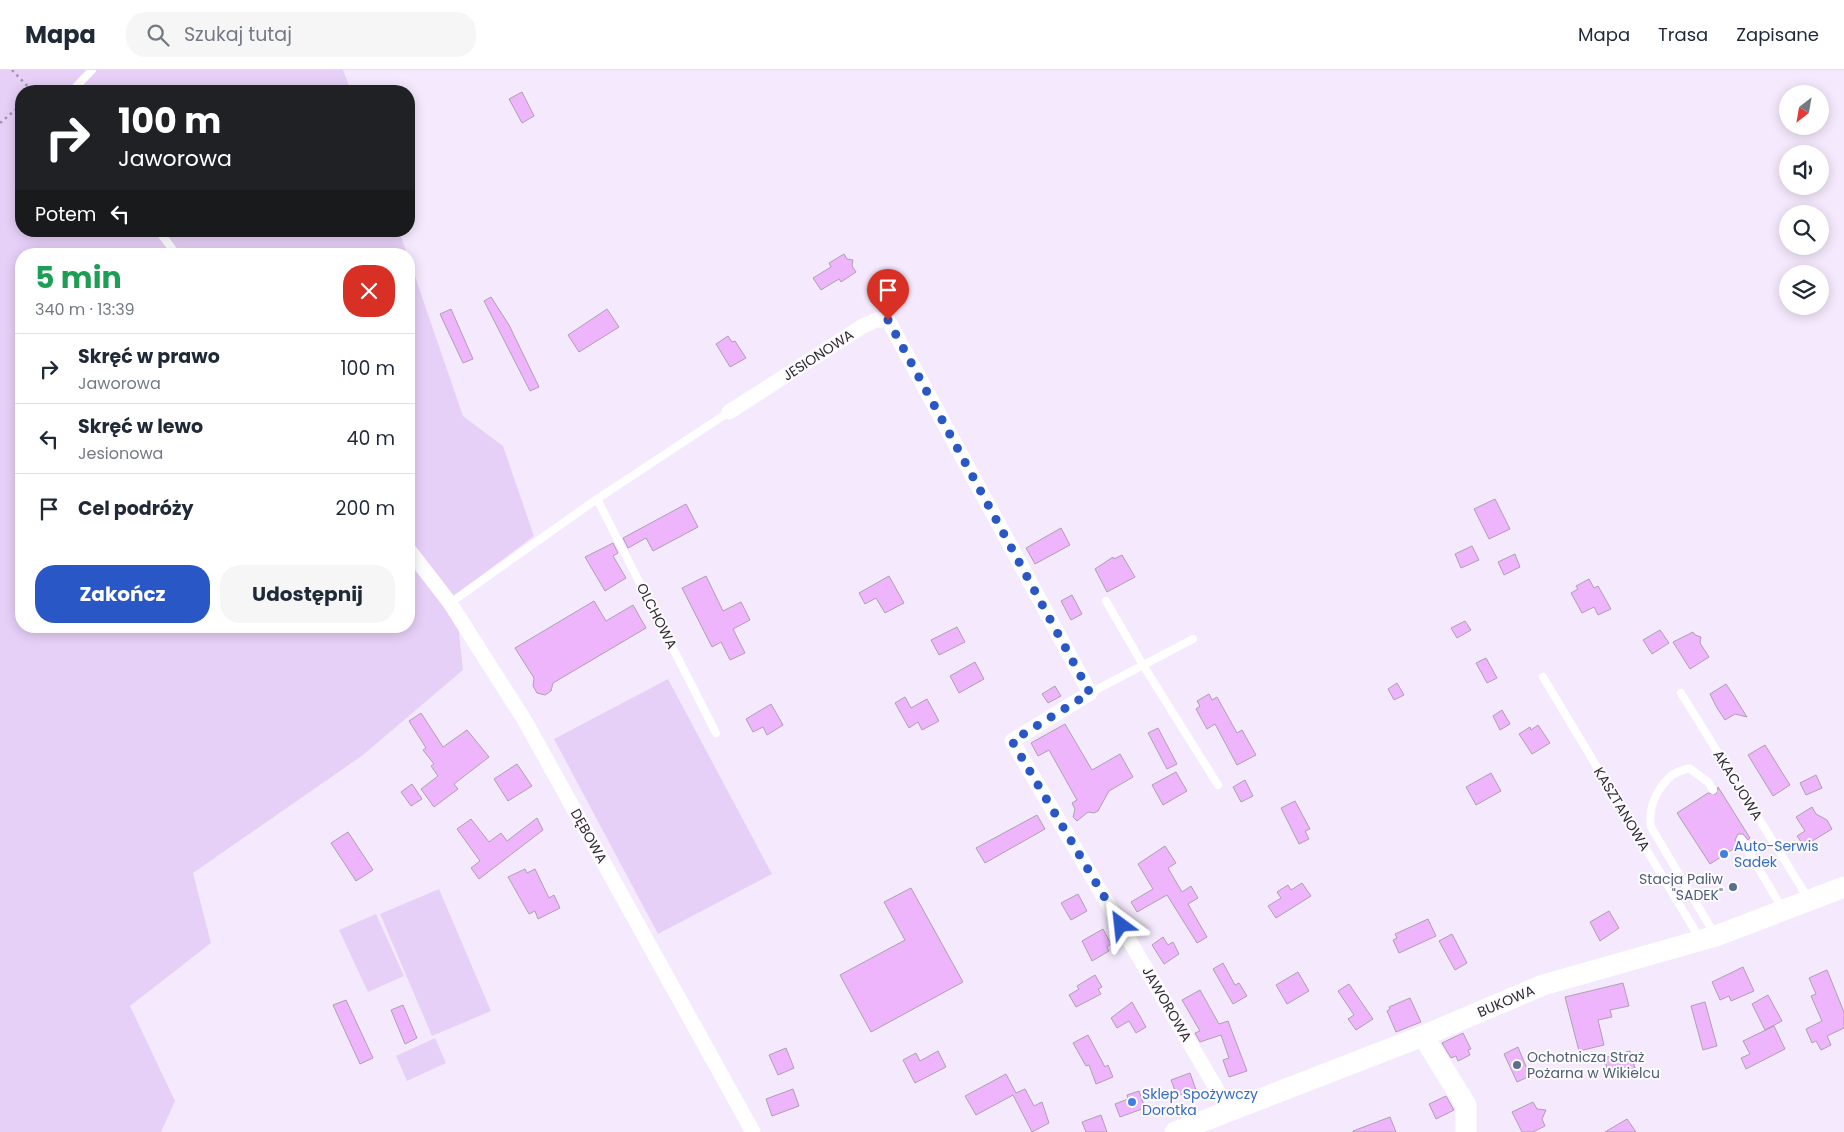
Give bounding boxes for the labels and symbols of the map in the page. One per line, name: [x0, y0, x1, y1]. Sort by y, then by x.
north arrow: [1779, 85, 1829, 135]
pin: [867, 269, 909, 320]
street label: JESIONOWA: [778, 324, 858, 386]
street label: OLCHOWA: [632, 580, 682, 652]
street label: AKACJOWA: [1708, 746, 1768, 824]
street label: KASZTANOWA: [1589, 763, 1655, 855]
street label: DĘBOWA: [566, 805, 612, 867]
place label: Auto-Serwis Sadek: [1734, 836, 1819, 872]
marker: Auto-Serwis Sadek: [1718, 848, 1730, 860]
place label: Stacja Paliw "SADEK": [1639, 869, 1724, 905]
marker: Stacja Paliw "SADEK": [1727, 881, 1739, 893]
position arrow: [1094, 898, 1146, 950]
street label: JAWOROWA: [1137, 963, 1197, 1045]
street label: BUKOWA: [1474, 980, 1538, 1022]
place label: Ochotnicza Straż Pożarna w Wikielcu: [1527, 1047, 1660, 1083]
marker: Ochotnicza Straż Pożarna w Wikielcu: [1511, 1059, 1523, 1071]
place label: Sklep Spożywczy Dorotka: [1142, 1084, 1258, 1120]
marker: Sklep Spożywczy Dorotka: [1126, 1096, 1138, 1108]

